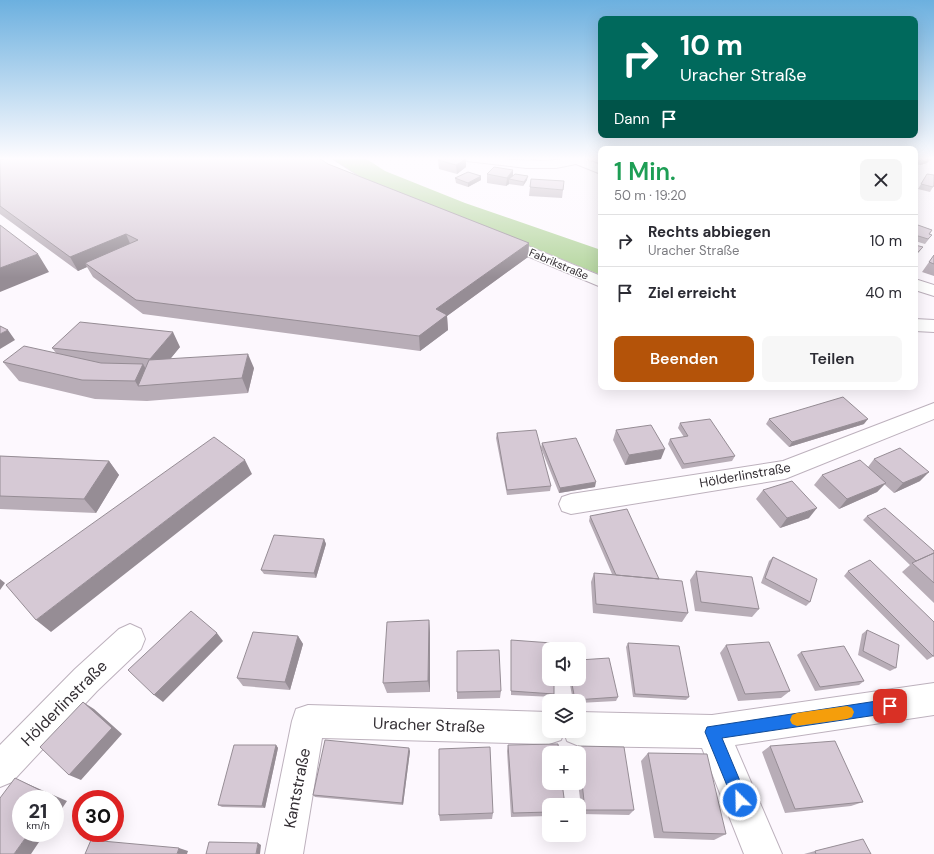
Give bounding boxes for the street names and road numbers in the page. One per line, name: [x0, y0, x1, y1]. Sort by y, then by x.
street label: Fabrikstraße: [527, 245, 591, 283]
street label: Hölderlinstraße: [698, 459, 792, 491]
street label: Hölderlinstraße: [16, 655, 112, 751]
street label: Uracher Straße: [372, 713, 486, 737]
street label: Kantstraße: [279, 746, 315, 830]

